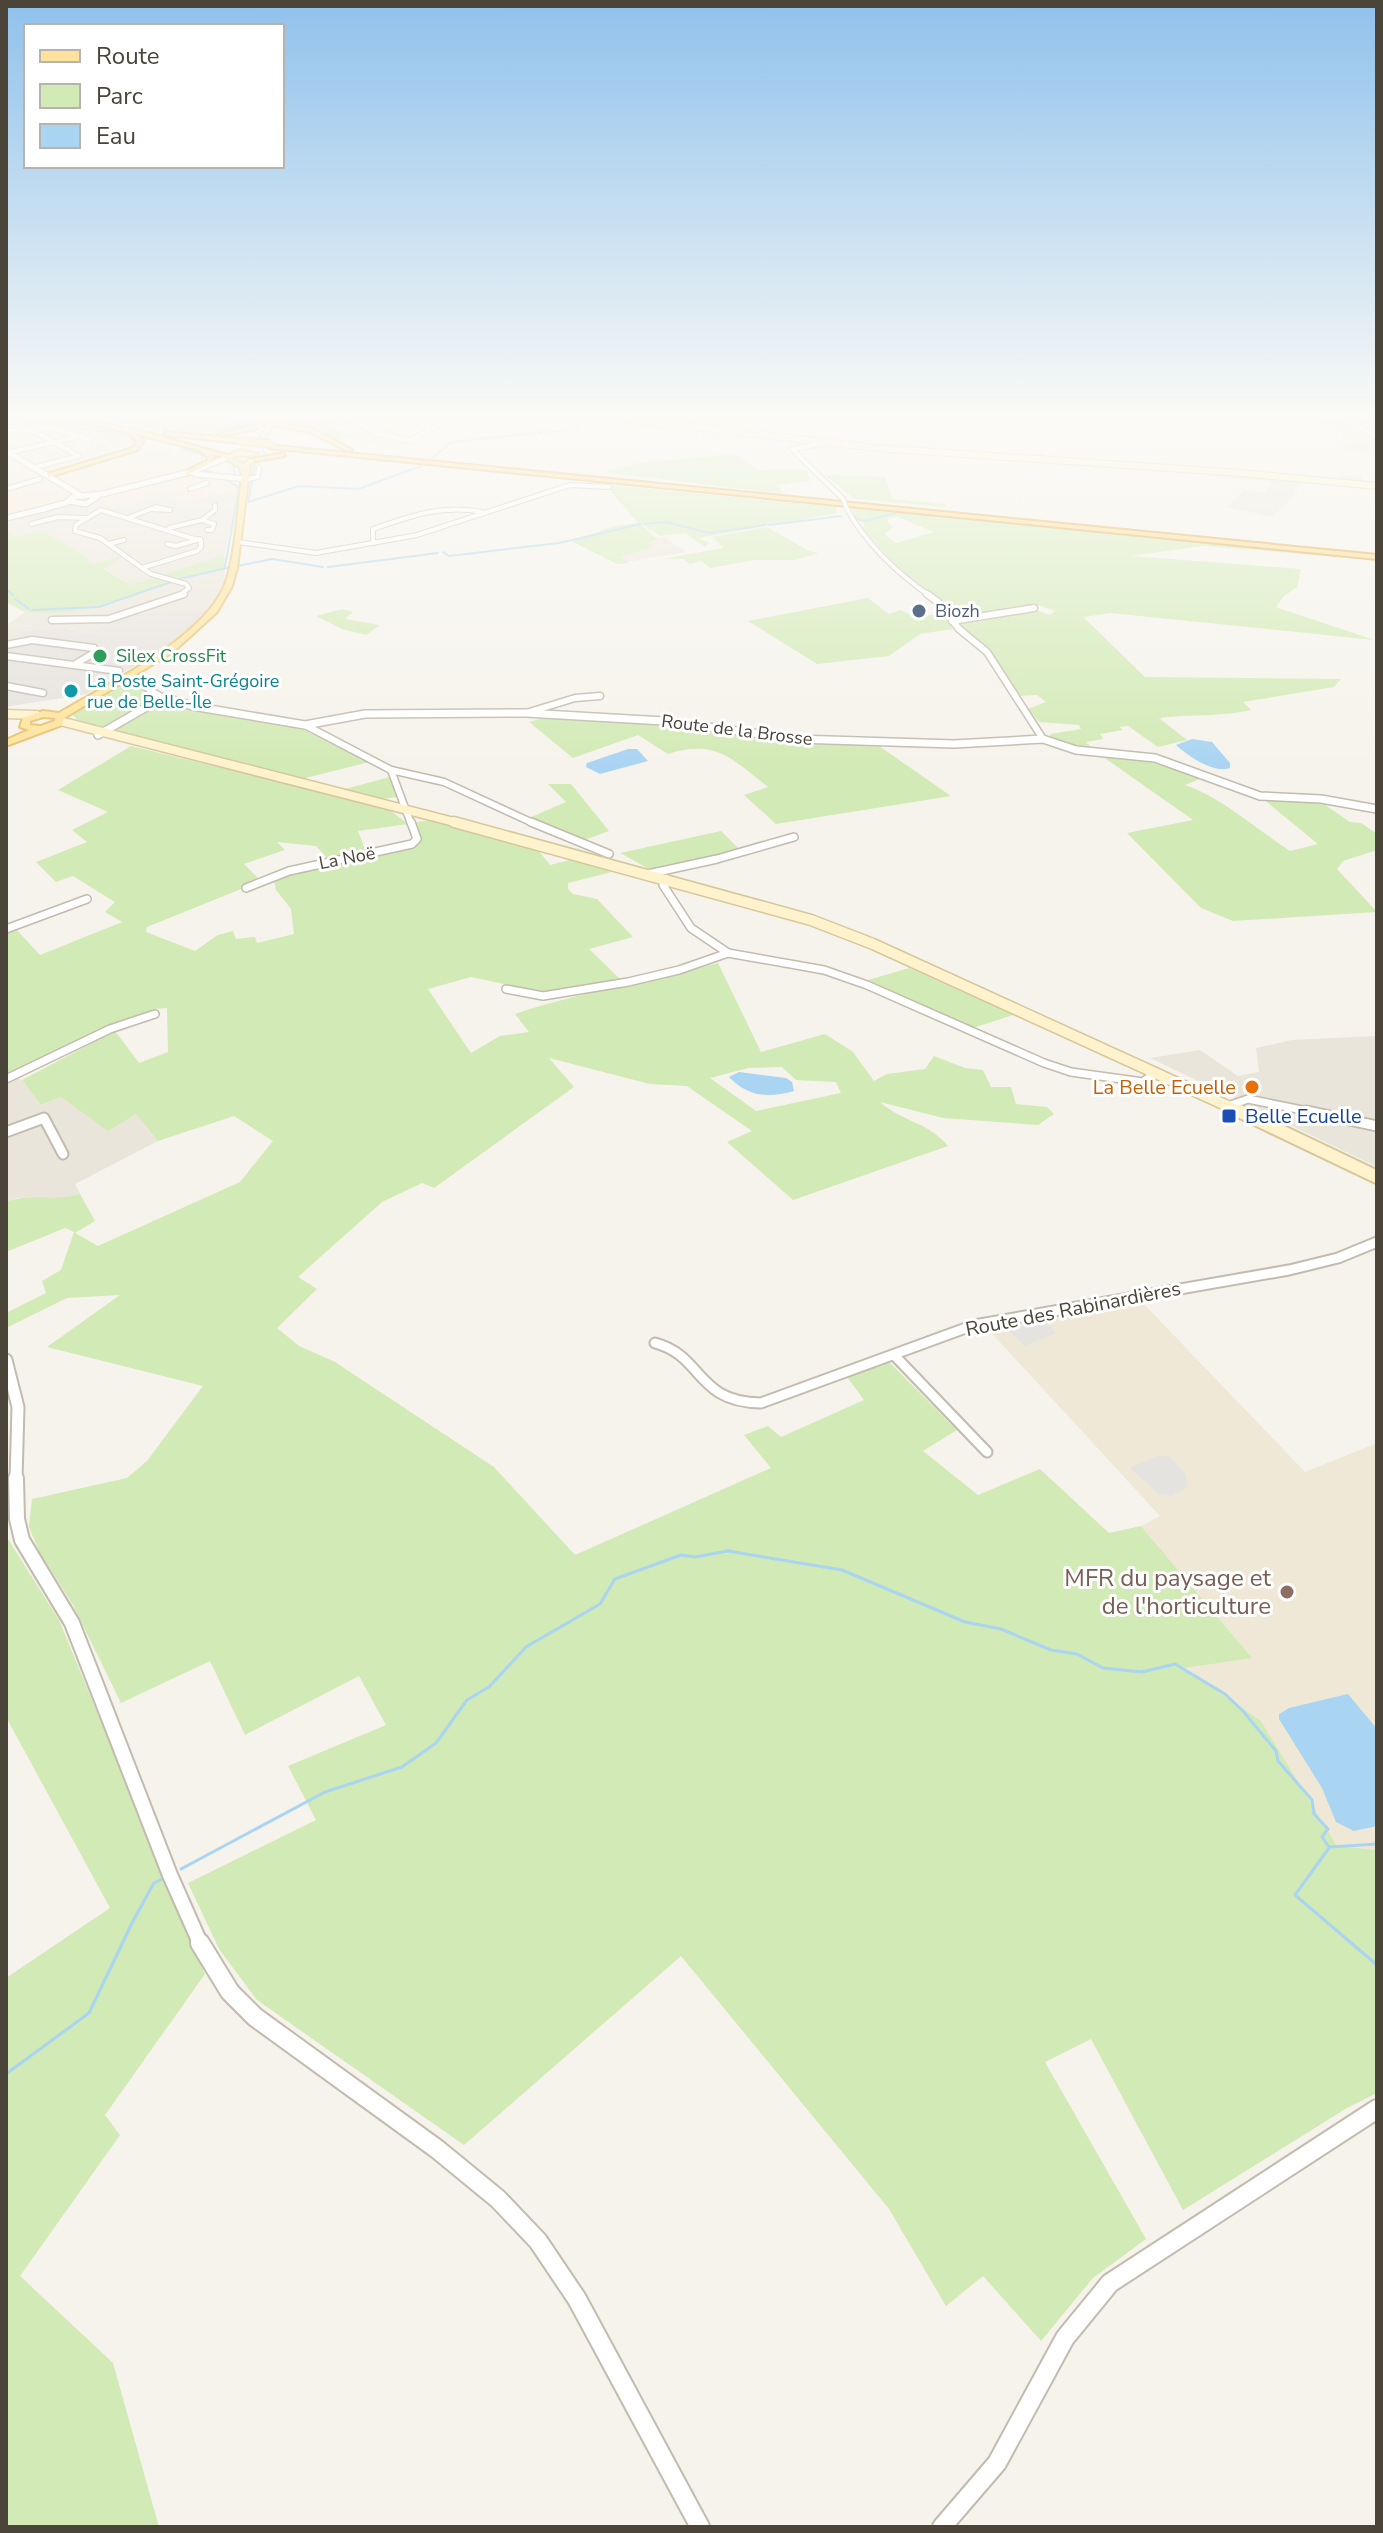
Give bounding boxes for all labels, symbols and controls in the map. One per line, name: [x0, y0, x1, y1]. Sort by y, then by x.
legend: [24, 24, 284, 168]
text: Route: [96, 40, 160, 72]
text: Parc: [96, 80, 143, 112]
text: Eau: [96, 120, 136, 152]
place label: Biozh: [935, 599, 980, 623]
marker: Biozh: [910, 602, 928, 620]
place label: Silex CrossFit: [116, 644, 227, 668]
marker: Silex CrossFit: [91, 647, 109, 665]
place label: La Poste Saint-Grégoire rue de Belle-Île: [87, 669, 279, 714]
marker: La Poste Saint-Grégoire rue de Belle-Île: [62, 682, 80, 700]
street label: Route de la Brosse: [660, 709, 814, 751]
street label: La Noë: [317, 841, 377, 875]
place label: La Belle Ecuelle: [1093, 1074, 1236, 1101]
marker: La Belle Ecuelle: [1243, 1078, 1261, 1096]
place label: Belle Ecuelle: [1245, 1103, 1362, 1130]
marker: Belle Ecuelle: [1220, 1107, 1238, 1125]
street label: Route des Rabinardières: [963, 1275, 1183, 1343]
place label: MFR du paysage et de l'horticulture: [1064, 1562, 1272, 1622]
marker: MFR du paysage et de l'horticulture: [1278, 1583, 1296, 1601]

